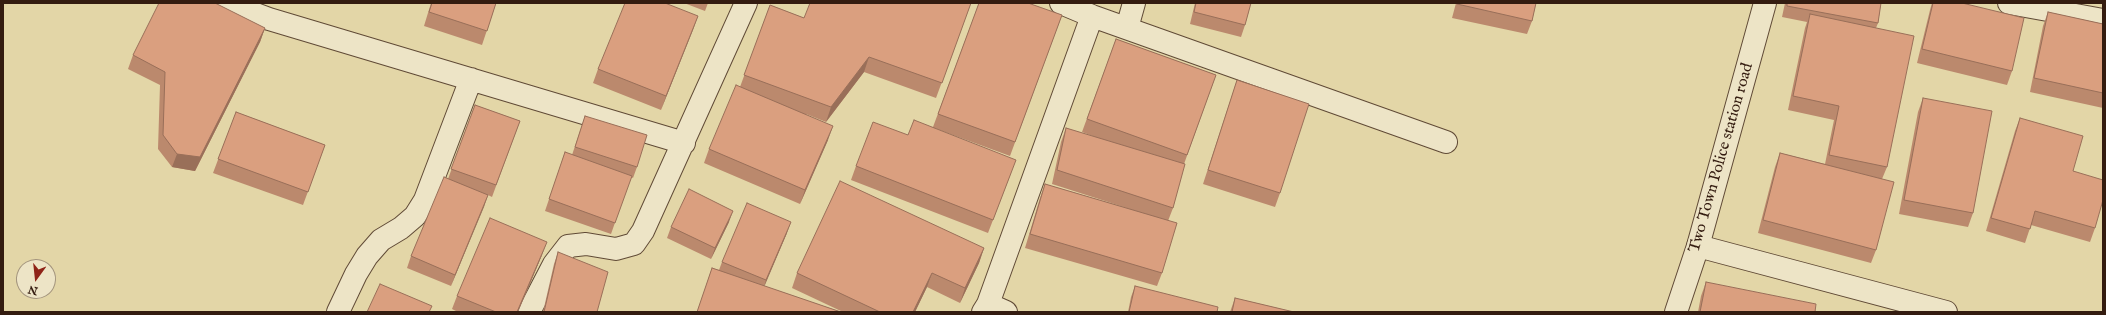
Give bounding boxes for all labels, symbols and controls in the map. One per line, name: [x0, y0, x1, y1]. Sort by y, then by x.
street label: Two Town Police station road: [1686, 61, 1758, 255]
north arrow: [16, 259, 56, 299]
text: N: [27, 282, 40, 298]

